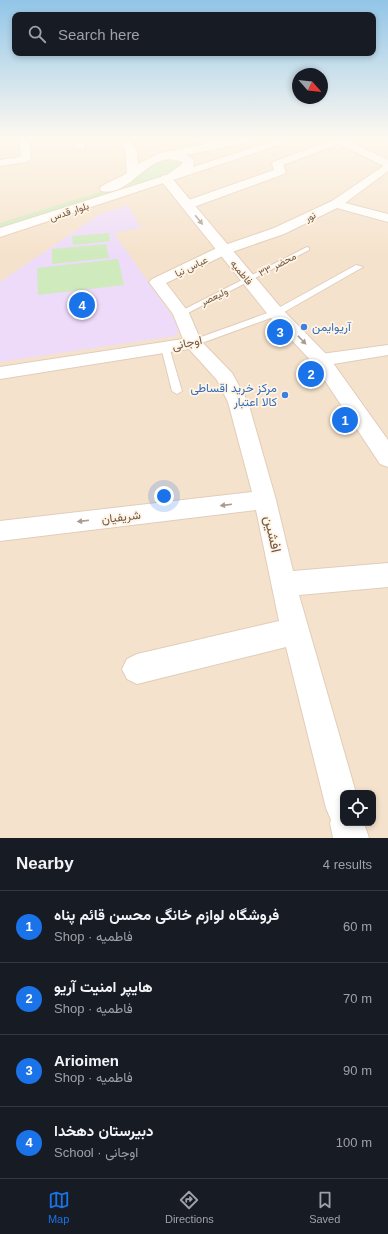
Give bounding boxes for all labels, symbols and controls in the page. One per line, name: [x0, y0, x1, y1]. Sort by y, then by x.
search box: [12, 12, 376, 56]
icon: search: [26, 23, 48, 45]
text: Search here: [58, 26, 140, 43]
north arrow: [292, 68, 328, 104]
street label: بلوار قدس: [48, 200, 91, 224]
street label: نور: [302, 209, 318, 225]
one-way arrow: [195, 215, 204, 226]
street label: محضر ۳۳: [257, 250, 298, 279]
street label: عباس نیا: [173, 254, 210, 280]
street label: فاطمیه: [228, 258, 255, 288]
street label: ولیعصر: [198, 285, 230, 309]
pin: 4: [69, 290, 95, 320]
pin: 3: [267, 317, 293, 347]
place label: آریوایمن: [312, 320, 352, 335]
marker: آریوایمن: [299, 322, 309, 332]
street label: اوجانی: [171, 333, 204, 354]
one-way arrow: [297, 335, 307, 345]
pin: 2: [298, 359, 324, 389]
place label: مرکز خرید اقساطی کالا اعتبار: [191, 381, 277, 410]
marker: مرکز خرید اقساطی کالا اعتبار: [280, 390, 290, 400]
pin: 1: [332, 405, 358, 435]
your location: [154, 486, 174, 506]
one-way arrow: [220, 501, 232, 508]
street label: شریفیان: [101, 508, 142, 527]
street label: افشین: [260, 514, 285, 554]
one-way arrow: [77, 518, 89, 525]
map controls: [340, 790, 376, 826]
button: locate: [340, 790, 376, 826]
text: Nearby: [16, 854, 74, 873]
text: 4 results: [323, 857, 372, 872]
text: فروشگاه لوازم خانگی محسن قائم پناه: [54, 906, 279, 923]
text: 1: [25, 919, 33, 934]
text: 60 m: [343, 919, 372, 934]
text: Shop · فاطمیه: [54, 929, 133, 944]
text: هایپر امنیت آریو: [54, 978, 153, 995]
text: 2: [25, 991, 33, 1006]
text: 70 m: [343, 991, 372, 1006]
text: Shop · فاطمیه: [54, 1001, 133, 1016]
text: Arioimen: [54, 1052, 119, 1069]
text: 3: [25, 1063, 33, 1078]
text: 90 m: [343, 1063, 372, 1078]
text: Shop · فاطمیه: [54, 1070, 133, 1085]
text: دبیرستان دهخدا: [54, 1122, 154, 1139]
text: 4: [25, 1135, 33, 1150]
text: 100 m: [336, 1135, 372, 1150]
text: School · اوجانی: [54, 1145, 138, 1160]
tab: Map: [48, 1189, 70, 1225]
tab: Directions: [165, 1189, 214, 1225]
tab: Saved: [309, 1189, 340, 1225]

